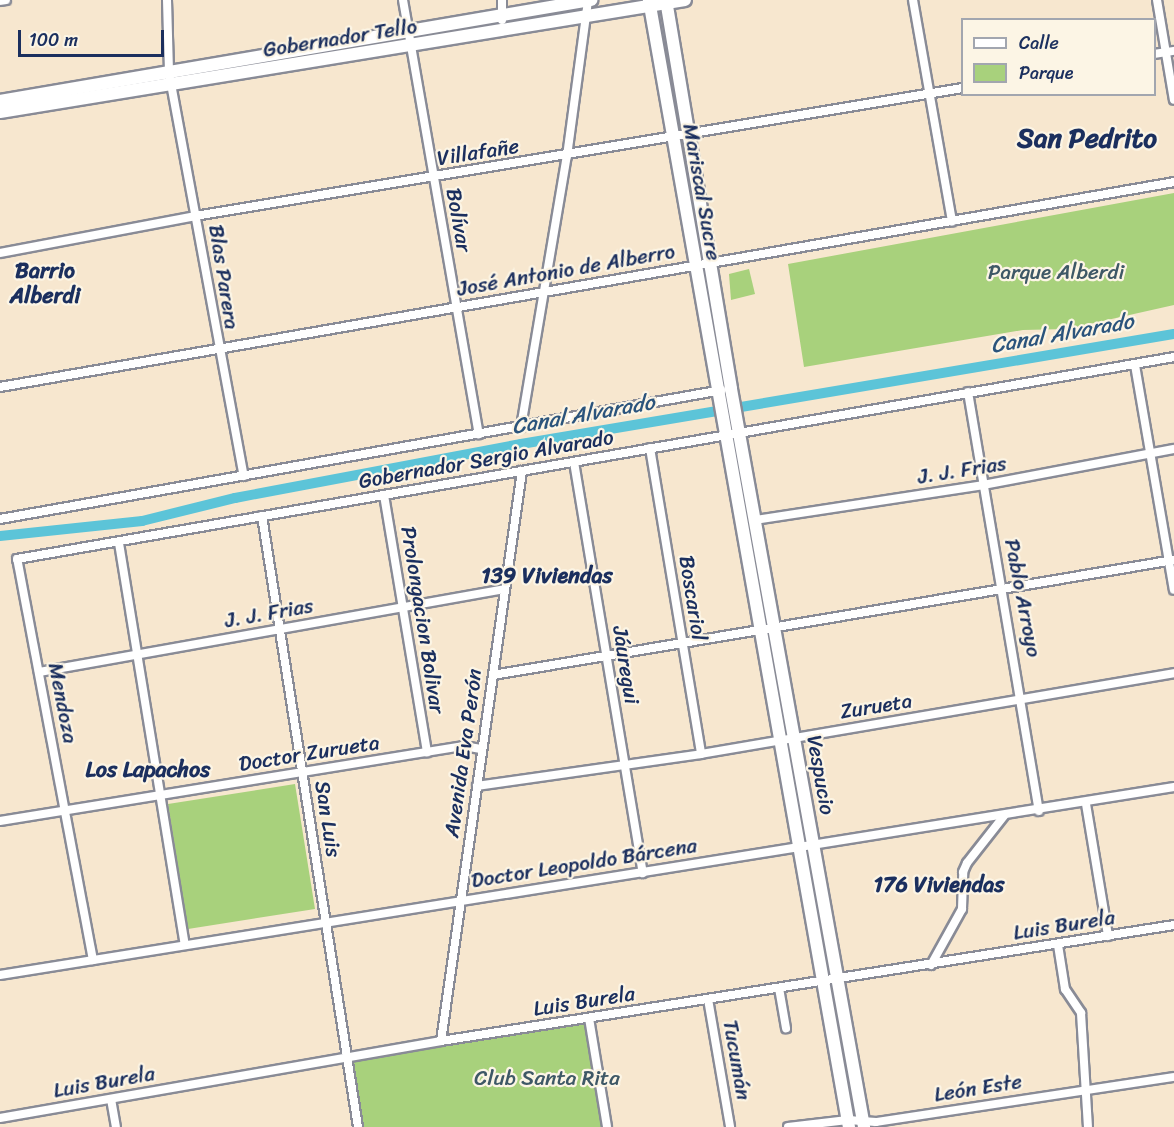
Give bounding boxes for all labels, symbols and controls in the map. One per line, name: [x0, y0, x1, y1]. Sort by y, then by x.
street label: Gobernador Tello: [261, 13, 419, 63]
scale bar: [21, 18, 166, 56]
legend: [961, 18, 1156, 96]
text: 100 m: [29, 24, 78, 56]
text: Calle: [1019, 27, 1059, 59]
text: Parque: [1019, 57, 1073, 89]
street label: Mariscal Sucre: [678, 122, 726, 262]
district label: San Pedrito: [1017, 123, 1157, 155]
street label: Villafañe: [435, 133, 521, 171]
street label: Bolívar: [441, 186, 477, 254]
street label: Blas Parera: [203, 222, 245, 332]
street label: José Antonio de Alberro: [455, 238, 677, 302]
district label: Barrio Alberdi: [10, 257, 80, 308]
park label: Parque Alberdi: [988, 259, 1124, 285]
water label: Canal Alvarado: [989, 307, 1135, 359]
water label: Canal Alvarado: [510, 388, 656, 440]
street label: Gobernador Sergio Alvarado: [357, 424, 615, 494]
street label: J. J. Frias: [916, 451, 1008, 489]
street label: Prolongacion Bolivar: [396, 524, 450, 716]
street label: Pablo Arroyo: [999, 537, 1047, 659]
street label: Boscariol: [674, 554, 712, 642]
district label: 139 Viviendas: [481, 563, 613, 589]
street label: J. J. Frias: [223, 593, 315, 633]
street label: Jáuregui: [607, 624, 645, 706]
street label: Mendoza: [43, 661, 83, 745]
street label: Avenida Eva Perón: [439, 667, 487, 839]
street label: Zurueta: [838, 688, 914, 724]
street label: Doctor Zurueta: [238, 730, 380, 776]
street label: Vespucio: [802, 733, 840, 817]
district label: Los Lapachos: [86, 757, 210, 783]
street label: San Luis: [310, 779, 346, 859]
street label: Doctor Leopoldo Bárcena: [469, 833, 699, 893]
district label: 176 Viviendas: [874, 872, 1004, 898]
street label: Luis Burela: [1012, 905, 1116, 945]
street label: Luis Burela: [532, 981, 636, 1021]
street label: Tucumán: [718, 1018, 756, 1102]
street label: Luis Burela: [51, 1061, 157, 1103]
park label: Club Santa Rita: [474, 1065, 620, 1091]
street label: León Este: [932, 1069, 1024, 1107]

